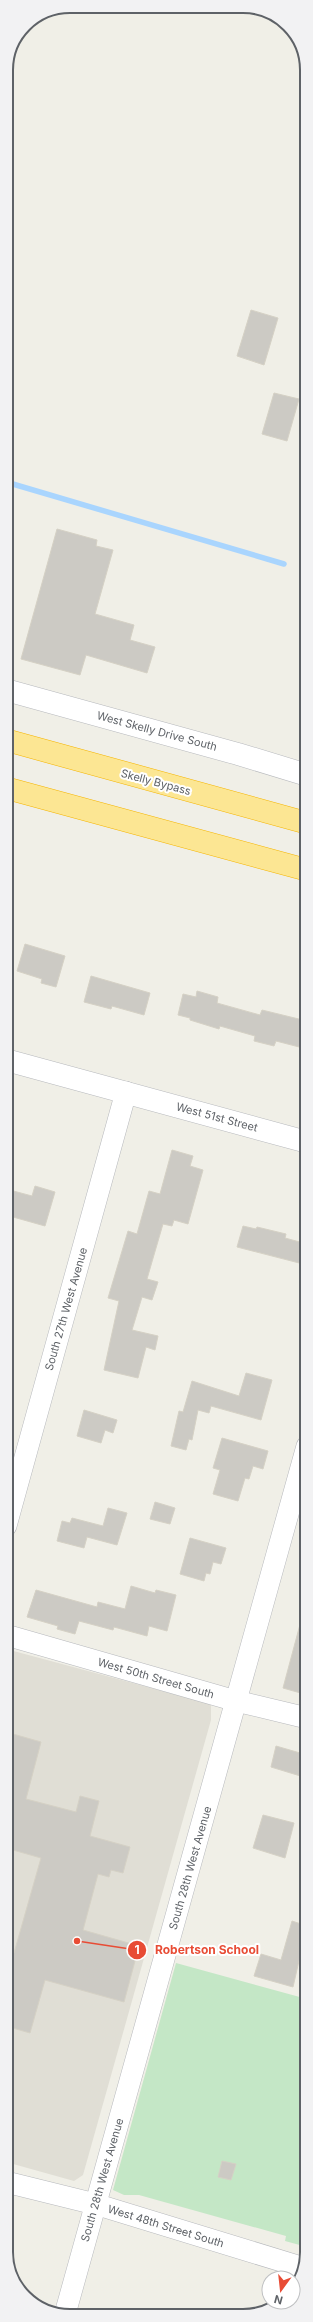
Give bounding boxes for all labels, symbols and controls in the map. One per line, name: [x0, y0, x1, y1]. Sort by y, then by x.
street label: West Skelly Drive South: [95, 708, 219, 754]
street label: Skelly Bypass: [119, 766, 193, 798]
street label: West 51st Street: [175, 1099, 260, 1135]
street label: South 27th West Avenue: [42, 1246, 90, 1372]
street label: West 50th Street South: [96, 1655, 216, 1701]
street label: South 28th West Avenue: [166, 1805, 214, 1931]
callout: Robertson School: [127, 1938, 267, 1962]
text: 1: [134, 1942, 140, 1957]
text: Robertson School: [155, 1942, 259, 1957]
street label: South 28th West Avenue: [78, 2117, 126, 2243]
street label: West 48th Street South: [106, 2202, 226, 2250]
north arrow: [261, 2270, 301, 2310]
text: N: [273, 2292, 284, 2308]

